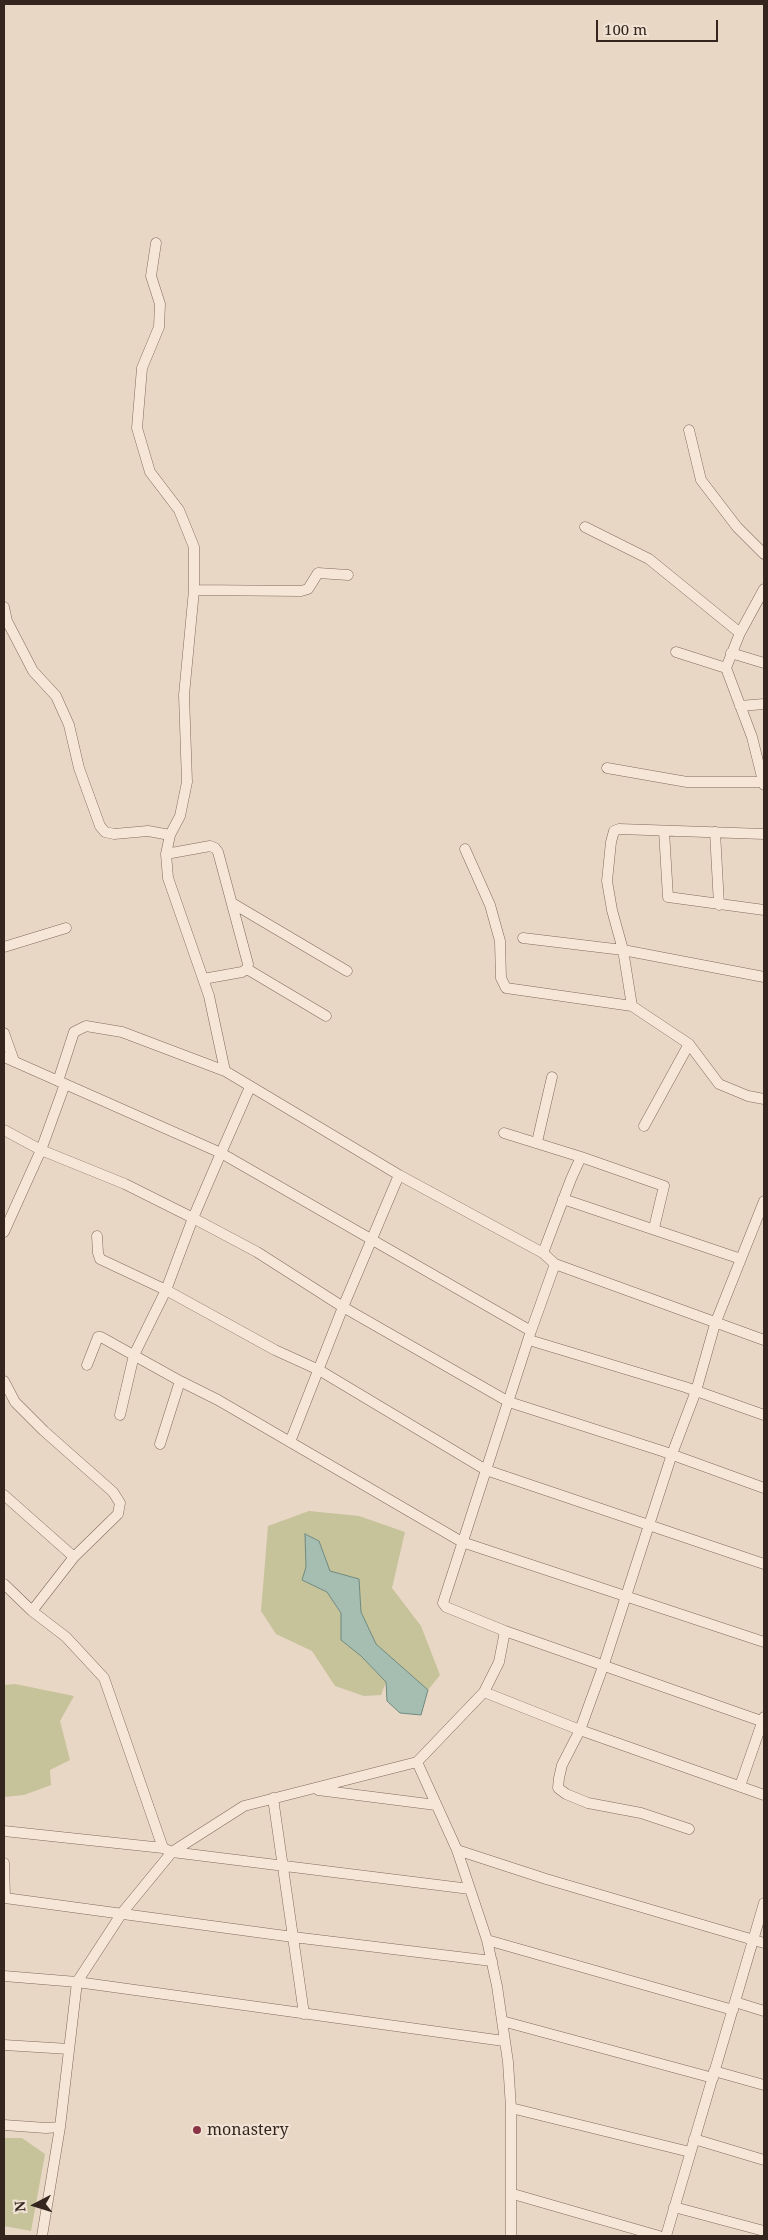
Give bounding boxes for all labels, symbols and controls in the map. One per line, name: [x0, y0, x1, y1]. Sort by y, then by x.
scale bar: [598, 10, 720, 42]
text: 100 m: [604, 19, 647, 39]
place label: monastery: [207, 2120, 289, 2140]
marker: monastery: [191, 2124, 203, 2136]
north arrow: [10, 2180, 60, 2230]
text: N: [10, 2200, 30, 2213]

